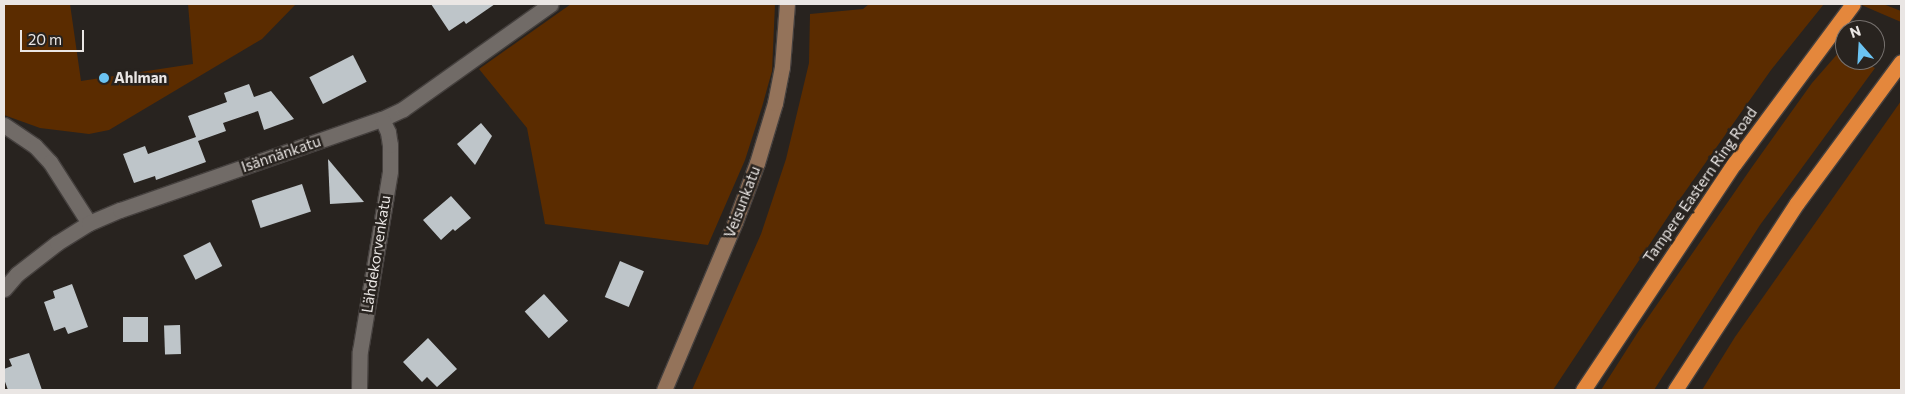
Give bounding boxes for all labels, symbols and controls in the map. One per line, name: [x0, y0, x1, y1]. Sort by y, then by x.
scale bar: [22, 20, 86, 52]
north arrow: [1835, 20, 1885, 70]
text: N: [1848, 22, 1863, 41]
text: 20 m: [28, 30, 62, 48]
place label: Ahlman: [114, 69, 167, 87]
marker: Ahlman: [98, 72, 110, 84]
street label: Tampere Eastern Ring Road: [1639, 104, 1761, 266]
street label: Isännänkatu: [239, 132, 323, 176]
street label: Veisunkatu: [720, 164, 764, 240]
street label: Lähdekorvenkatu: [358, 194, 394, 314]

